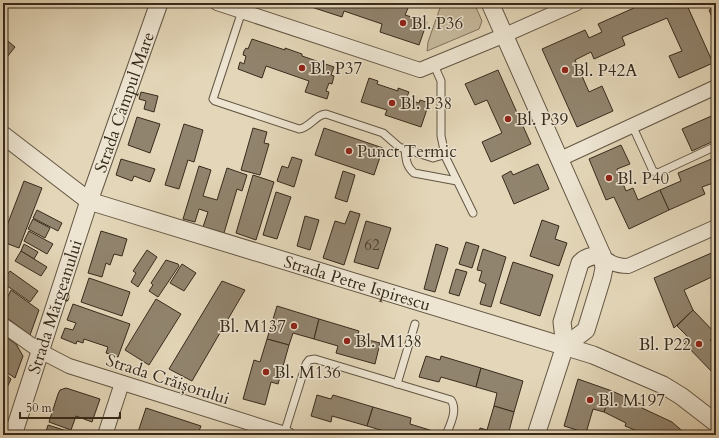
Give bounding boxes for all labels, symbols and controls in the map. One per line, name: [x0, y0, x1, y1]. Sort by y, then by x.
place label: Bl. P36: [411, 12, 464, 35]
marker: Bl. P36: [398, 18, 408, 28]
street label: Strada Câmpul Mare: [89, 29, 160, 176]
place label: Bl. P37: [310, 57, 363, 80]
place label: Bl. P42A: [573, 59, 638, 82]
marker: Bl. P37: [297, 63, 307, 73]
marker: Bl. P42A: [560, 65, 570, 75]
place label: Bl. P38: [400, 92, 452, 115]
marker: Bl. P38: [387, 98, 397, 108]
place label: Bl. P39: [516, 108, 569, 131]
marker: Bl. P39: [503, 114, 513, 124]
place label: Punct Termic: [357, 140, 457, 163]
marker: Punct Termic: [344, 146, 354, 156]
place label: Bl. P40: [617, 167, 670, 190]
marker: Bl. P40: [604, 173, 614, 183]
house number: 62: [364, 235, 380, 255]
street label: Strada Mărgeanului: [23, 236, 88, 377]
street label: Strada Petre Ispirescu: [281, 250, 433, 317]
place label: Bl. M137: [219, 315, 286, 338]
marker: Bl. M137: [289, 321, 299, 331]
place label: Bl. M138: [355, 330, 422, 353]
place label: Bl. P22: [639, 333, 691, 356]
marker: Bl. M138: [342, 336, 352, 346]
marker: Bl. P22: [694, 339, 704, 349]
street label: Strada Crăișorului: [103, 349, 233, 410]
place label: Bl. M136: [274, 361, 341, 384]
marker: Bl. M136: [261, 367, 271, 377]
place label: Bl. M197: [598, 389, 665, 412]
scale bar: [20, 394, 120, 420]
marker: Bl. M197: [585, 395, 595, 405]
text: 50 m: [26, 400, 53, 416]

